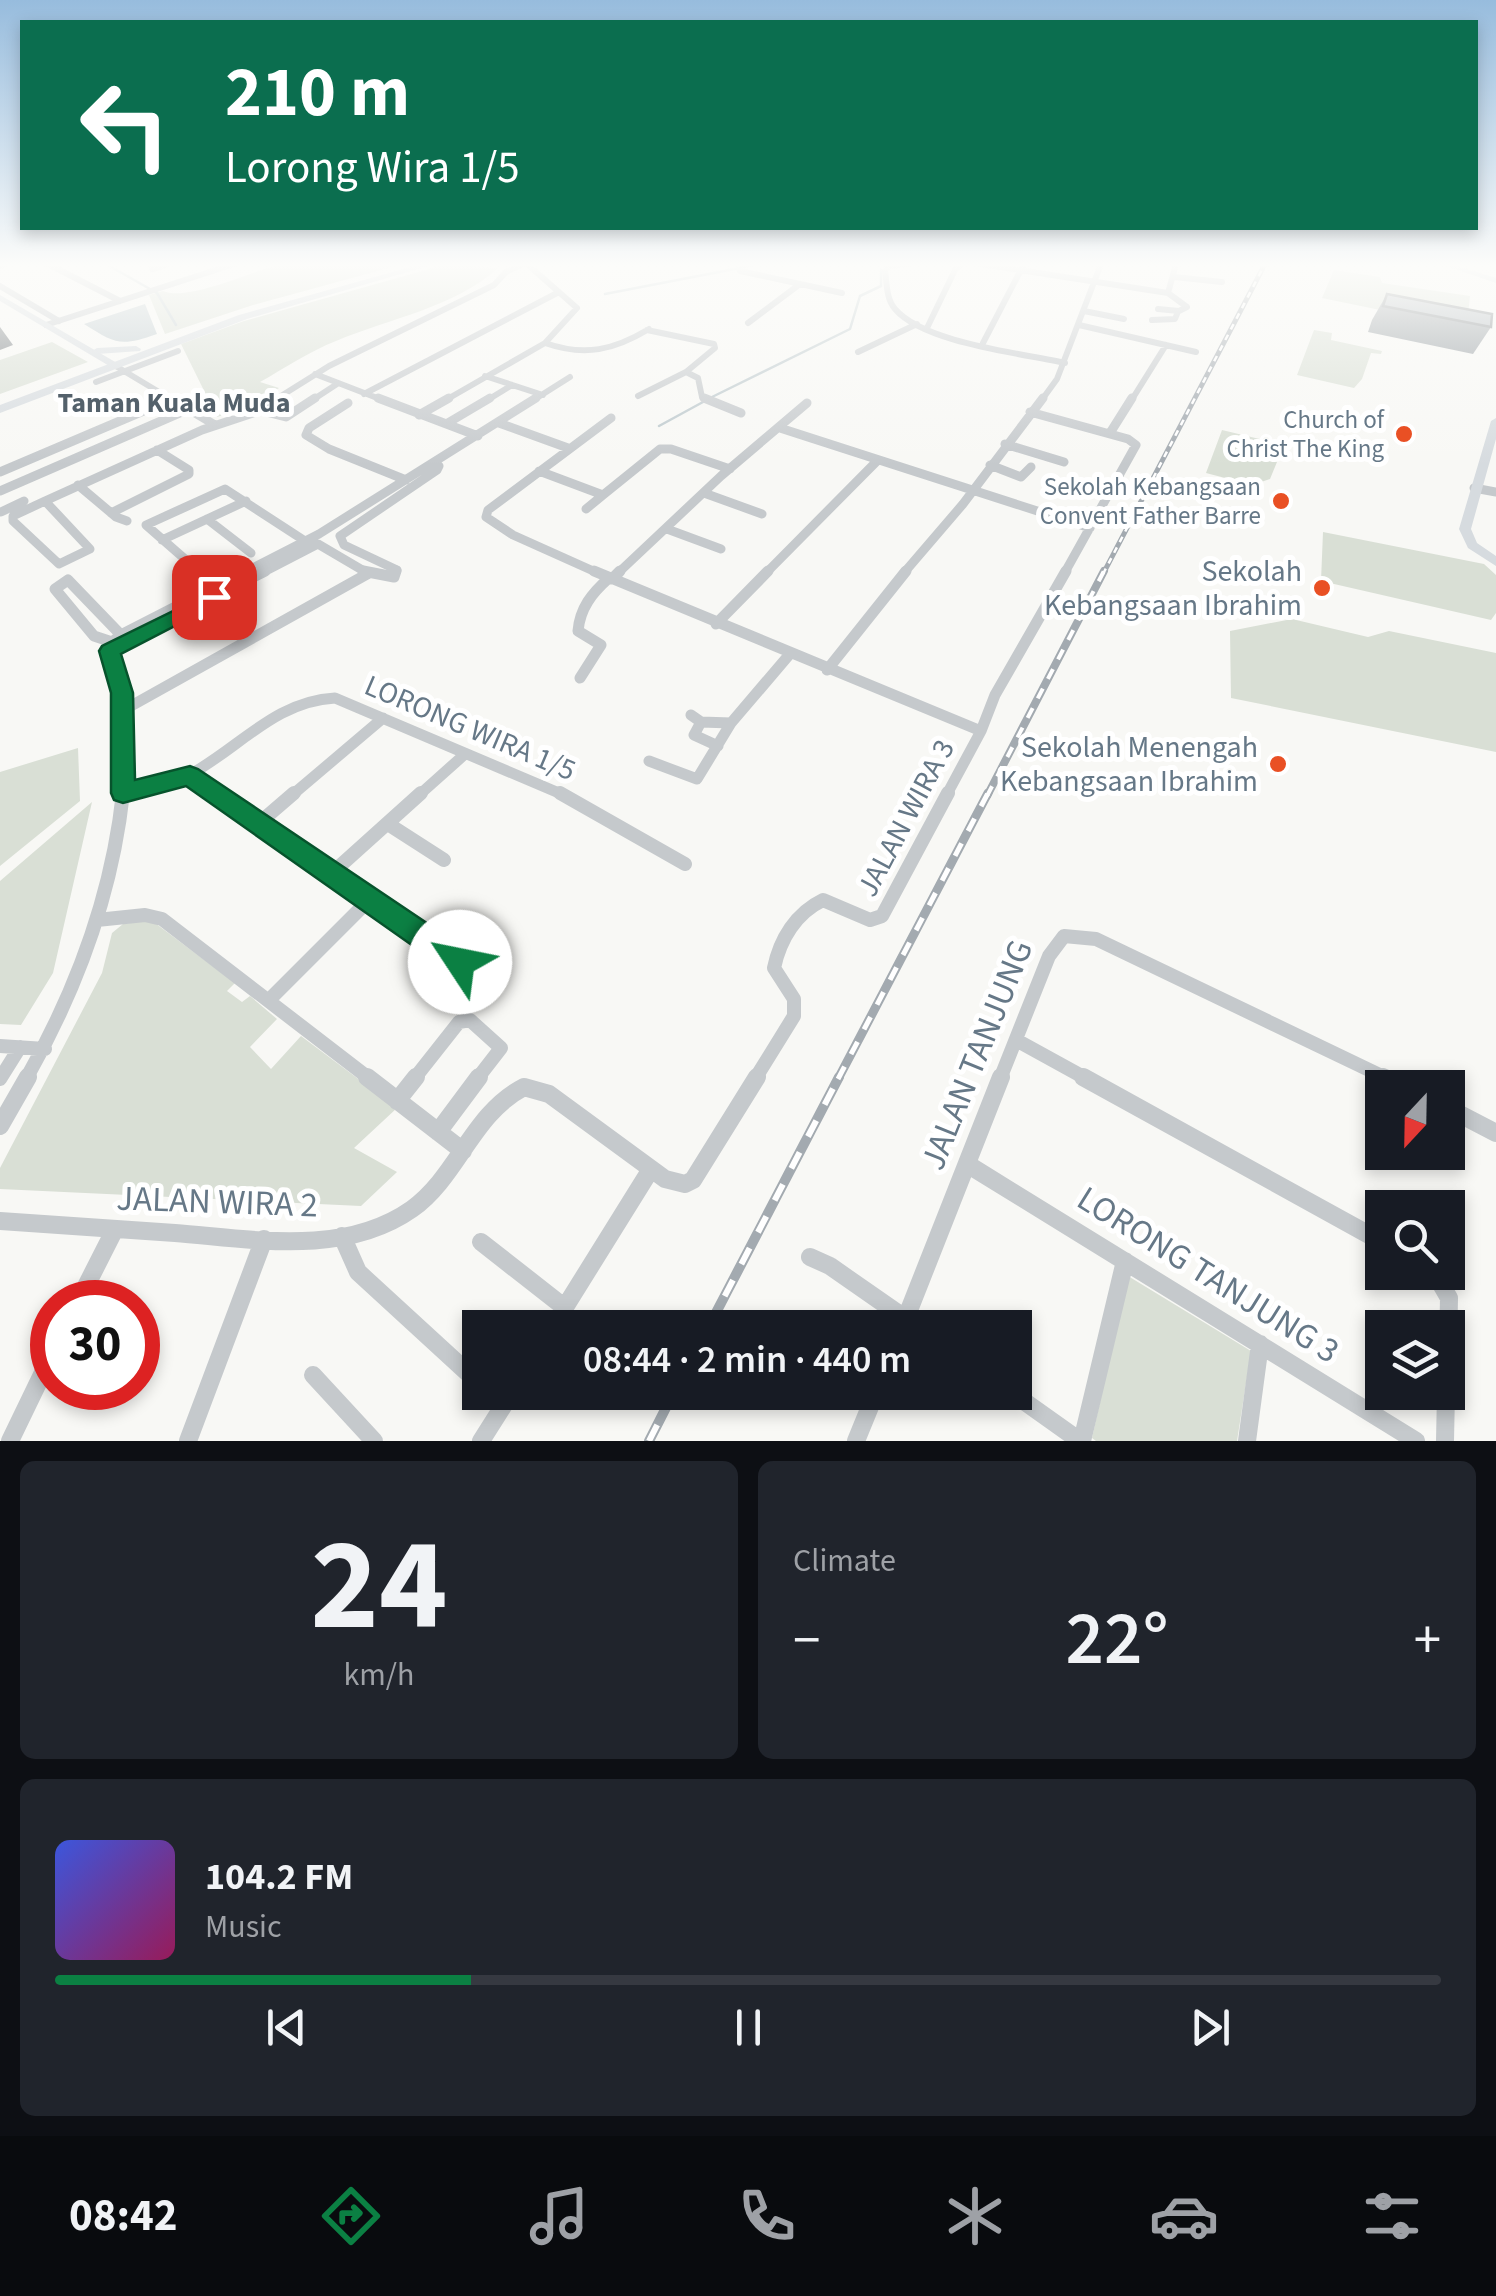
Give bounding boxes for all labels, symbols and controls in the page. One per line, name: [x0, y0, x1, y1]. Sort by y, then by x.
text: 210 m: [225, 43, 410, 143]
icon: left: [60, 60, 190, 190]
text: Lorong Wira 1/5: [225, 136, 520, 200]
district label: Taman Kuala Muda: [58, 383, 290, 423]
place label: Church of Christ The King: [1227, 402, 1385, 467]
marker: Church of Christ The King: [1393, 423, 1415, 445]
place label: Sekolah Kebangsaan Convent Father Barre: [1040, 469, 1261, 534]
marker: Sekolah Kebangsaan Convent Father Barre: [1270, 490, 1292, 512]
place label: Sekolah Kebangsaan Ibrahim: [1044, 550, 1302, 627]
pin: [172, 555, 257, 640]
icon: arrive: [187, 570, 242, 625]
marker: Sekolah Kebangsaan Ibrahim: [1311, 577, 1333, 599]
street label: LORONG WIRA 1/5: [358, 664, 582, 792]
place label: Sekolah Menengah Kebangsaan Ibrahim: [1000, 726, 1258, 803]
street label: JALAN WIRA 3: [846, 732, 966, 904]
marker: Sekolah Menengah Kebangsaan Ibrahim: [1267, 753, 1289, 775]
position arrow: [408, 910, 512, 1014]
street label: JALAN TANJUNG: [908, 932, 1046, 1178]
north arrow: [1365, 1070, 1465, 1170]
map controls: [1365, 1070, 1465, 1410]
street label: JALAN WIRA 2: [115, 1174, 319, 1230]
street label: LORONG TANJUNG 3: [1067, 1174, 1349, 1376]
button: search: [1365, 1190, 1465, 1290]
speed limit sign: 30: [30, 1280, 160, 1410]
button: layers: [1365, 1310, 1465, 1410]
text: 08:44 · 2 min · 440 m: [583, 1333, 911, 1387]
text: 24: [310, 1494, 448, 1679]
text: Climate: [793, 1538, 896, 1584]
text: 22°: [1065, 1586, 1169, 1693]
text: −: [793, 1602, 820, 1680]
text: +: [1414, 1602, 1441, 1680]
text: km/h: [344, 1652, 414, 1698]
text: 104.2 FM: [205, 1850, 353, 1904]
text: Music: [205, 1904, 282, 1950]
icon: previous: [259, 2000, 314, 2055]
icon: pause: [721, 2000, 776, 2055]
icon: next: [1183, 2000, 1238, 2055]
icon: directions: [316, 2181, 386, 2251]
icon: music: [524, 2181, 594, 2251]
icon: phone: [732, 2181, 802, 2251]
icon: climate: [940, 2181, 1010, 2251]
icon: car: [1149, 2181, 1219, 2251]
icon: filters: [1357, 2181, 1427, 2251]
text: 08:42: [69, 2184, 178, 2248]

